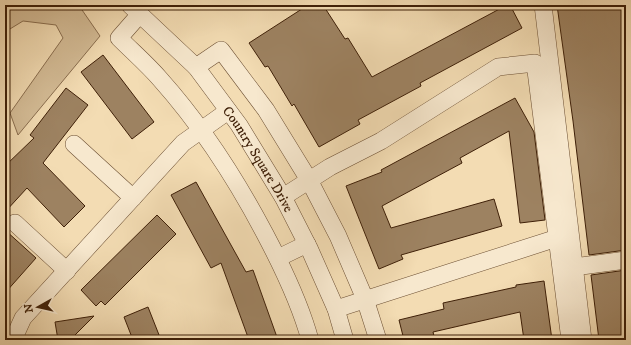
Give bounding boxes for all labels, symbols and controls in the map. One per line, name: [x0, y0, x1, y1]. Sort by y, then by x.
street label: Country Square Drive: [218, 103, 297, 216]
north arrow: [18, 287, 58, 327]
text: N: [22, 303, 37, 314]

